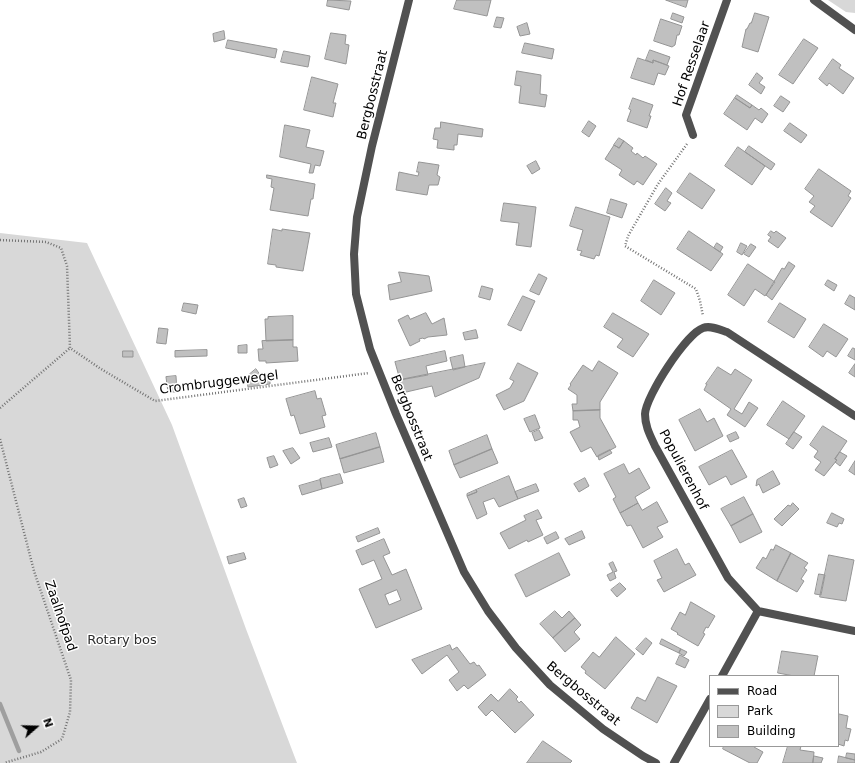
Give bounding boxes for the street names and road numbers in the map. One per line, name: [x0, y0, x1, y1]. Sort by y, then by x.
street label: Hof Resselaar: [670, 19, 714, 109]
street label: Bergbosstraat: [354, 49, 392, 141]
street label: Crombruggewegel: [159, 368, 279, 398]
street label: Bergbosstraat: [387, 373, 435, 463]
street label: Populierenhof: [655, 427, 711, 513]
street label: Zaalhofpad: [41, 579, 79, 653]
street label: Bergbosstraat: [543, 659, 623, 729]

